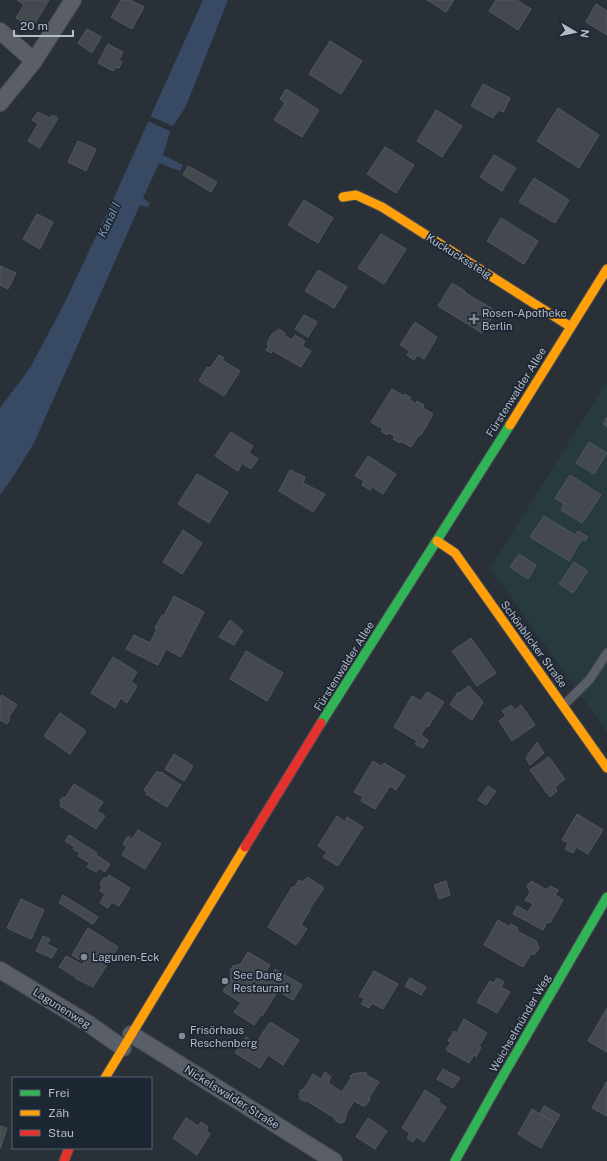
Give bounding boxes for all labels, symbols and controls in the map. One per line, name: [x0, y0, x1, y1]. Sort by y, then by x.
scale bar: [14, 12, 73, 38]
north arrow: [555, 12, 595, 52]
text: 20 m: [20, 19, 48, 33]
text: N: [578, 28, 591, 39]
water label: Kanal I: [95, 200, 123, 240]
street label: Kuckuckssteig: [424, 231, 494, 281]
place label: Rosen-Apotheke Berlin: [482, 307, 567, 332]
marker: Rosen-Apotheke Berlin: [469, 314, 479, 324]
street label: Fürstenwalder Allee: [484, 345, 548, 439]
street label: Schönblicker Straße: [499, 598, 569, 690]
street label: Fürstenwalder Allee: [312, 619, 376, 713]
place label: Lagunen-Eck: [92, 951, 159, 963]
marker: Lagunen-Eck: [79, 952, 89, 962]
place label: See Dang Restaurant: [233, 969, 289, 994]
street label: Weichselmünder Weg: [487, 972, 553, 1074]
marker: See Dang Restaurant: [220, 976, 230, 986]
street label: Lagunenweg: [31, 986, 93, 1031]
place label: Frisörhaus Reschenberg: [190, 1024, 258, 1049]
marker: Frisörhaus Reschenberg: [177, 1031, 187, 1041]
street label: Nickelswalder Straße: [182, 1063, 282, 1131]
legend: [12, 1077, 152, 1149]
text: Frei: [48, 1086, 70, 1100]
text: Zäh: [48, 1106, 69, 1120]
text: Stau: [48, 1126, 74, 1140]

